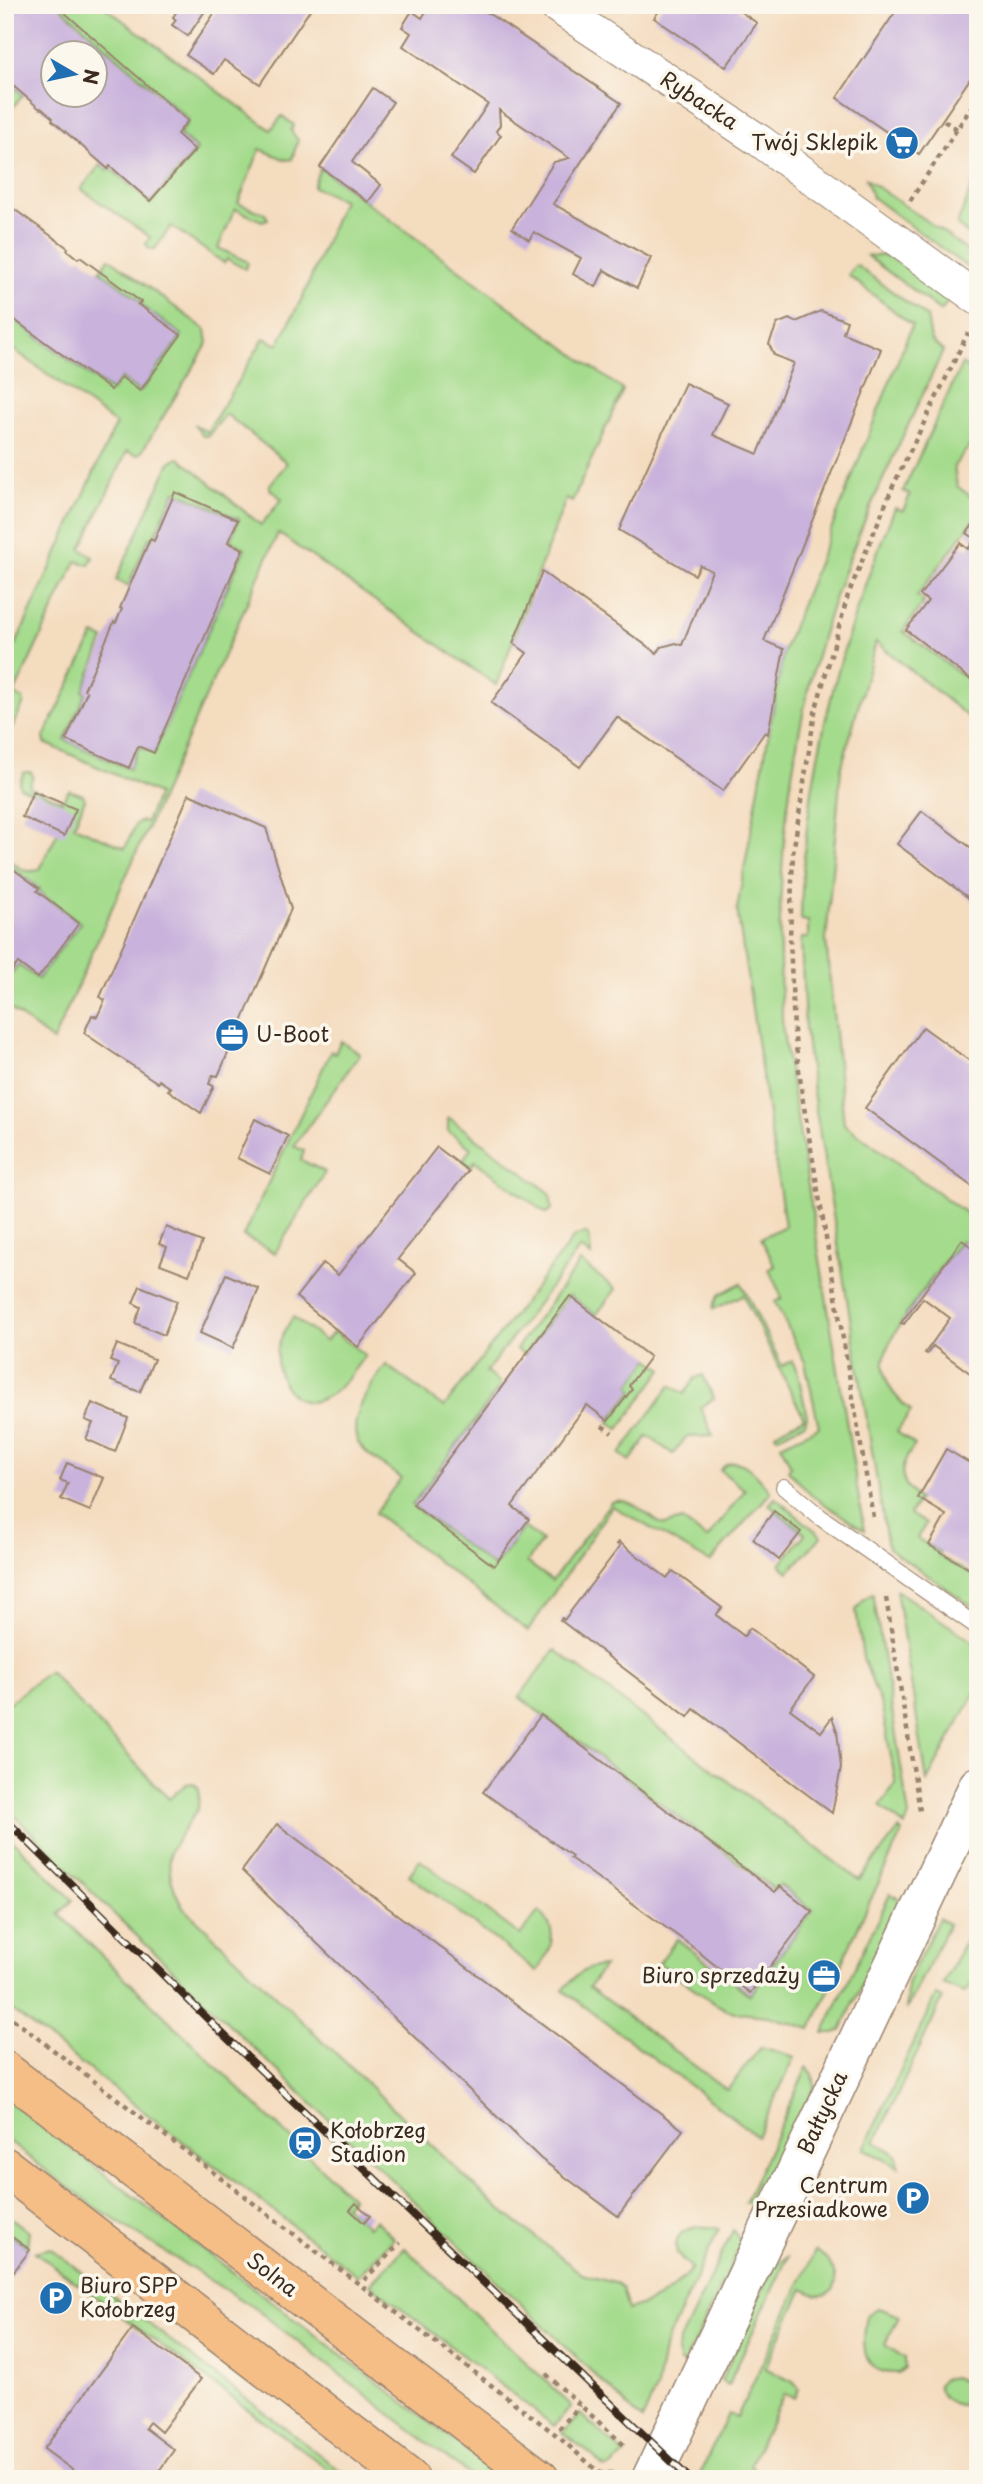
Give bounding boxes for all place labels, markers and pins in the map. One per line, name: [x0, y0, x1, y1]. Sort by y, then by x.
supermarket icon: Twój Sklepik: [883, 124, 921, 162]
place label: Twój Sklepik: [751, 125, 878, 157]
office icon: U-Boot: [213, 1016, 251, 1054]
place label: U-Boot: [256, 1017, 329, 1049]
office icon: Biuro sprzedaży: [805, 1957, 843, 1995]
place label: Biuro sprzedaży: [642, 1958, 800, 1990]
place label: Kołobrzeg Stadion: [330, 2113, 426, 2169]
station icon: Kołobrzeg Stadion: [286, 2124, 324, 2162]
place label: Centrum Przesiadkowe: [755, 2168, 888, 2224]
parking icon: Centrum Przesiadkowe: [894, 2179, 932, 2217]
place label: Biuro SPP Kołobrzeg: [80, 2268, 178, 2324]
parking icon: Biuro SPP Kołobrzeg: [37, 2279, 75, 2317]

